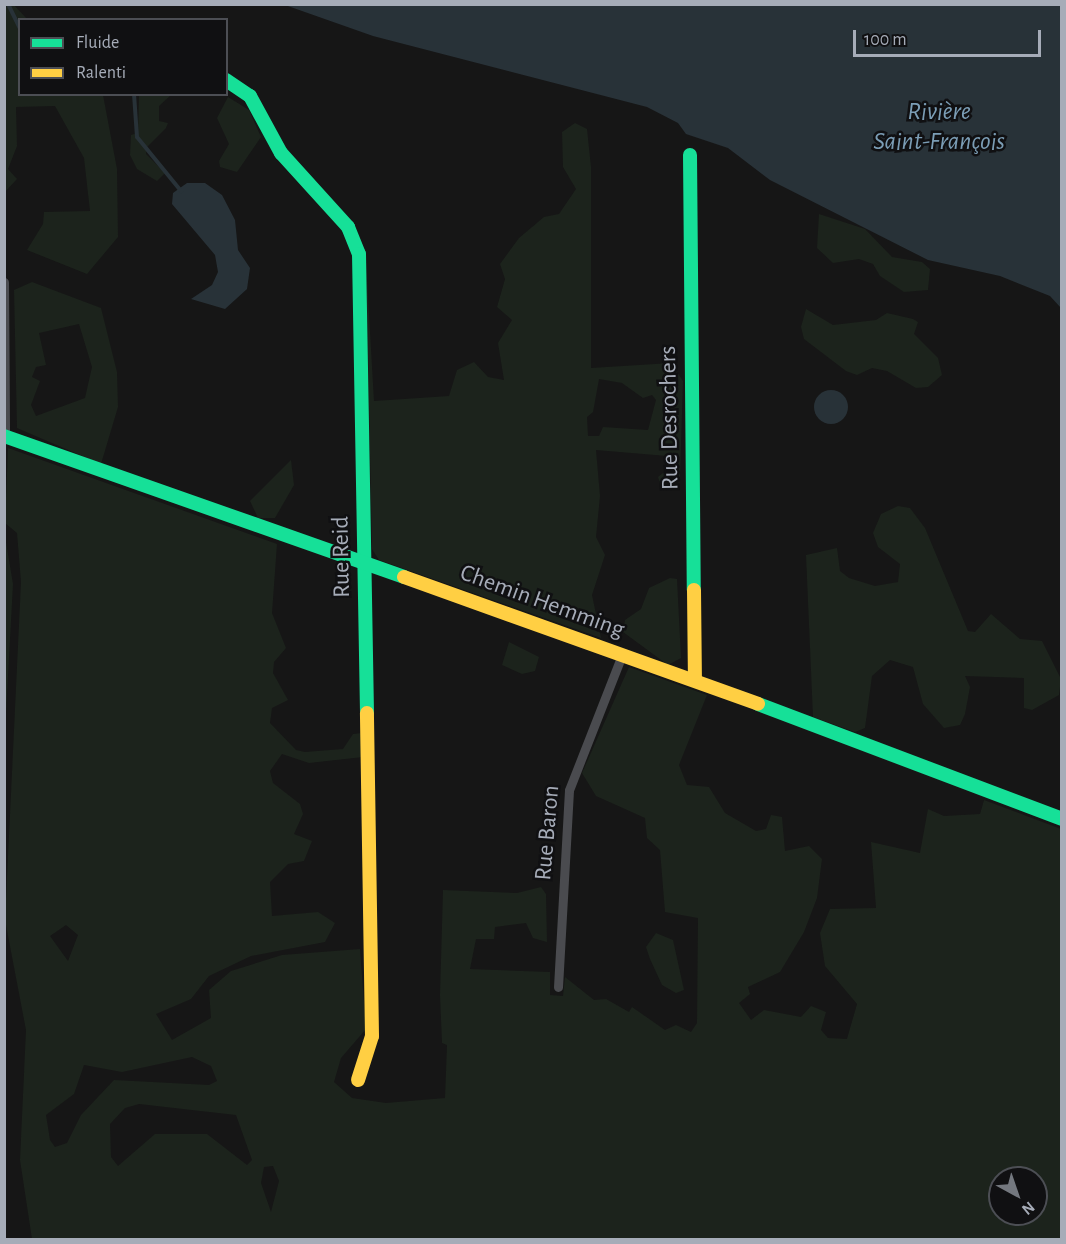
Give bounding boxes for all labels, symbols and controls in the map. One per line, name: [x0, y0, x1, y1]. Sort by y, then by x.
legend: [18, 18, 228, 96]
scale bar: [856, 18, 1044, 56]
text: 100 m: [864, 31, 907, 49]
text: Fluide: [76, 34, 119, 52]
text: Ralenti: [76, 64, 126, 82]
water label: Rivière Saint-François: [873, 96, 1005, 158]
street label: Rue Desrochers: [654, 346, 686, 490]
street label: Rue Reid: [327, 516, 357, 598]
street label: Chemin Hemming: [456, 559, 628, 645]
street label: Rue Baron: [529, 784, 567, 882]
north arrow: [988, 1166, 1048, 1226]
text: N: [1019, 1199, 1038, 1218]

